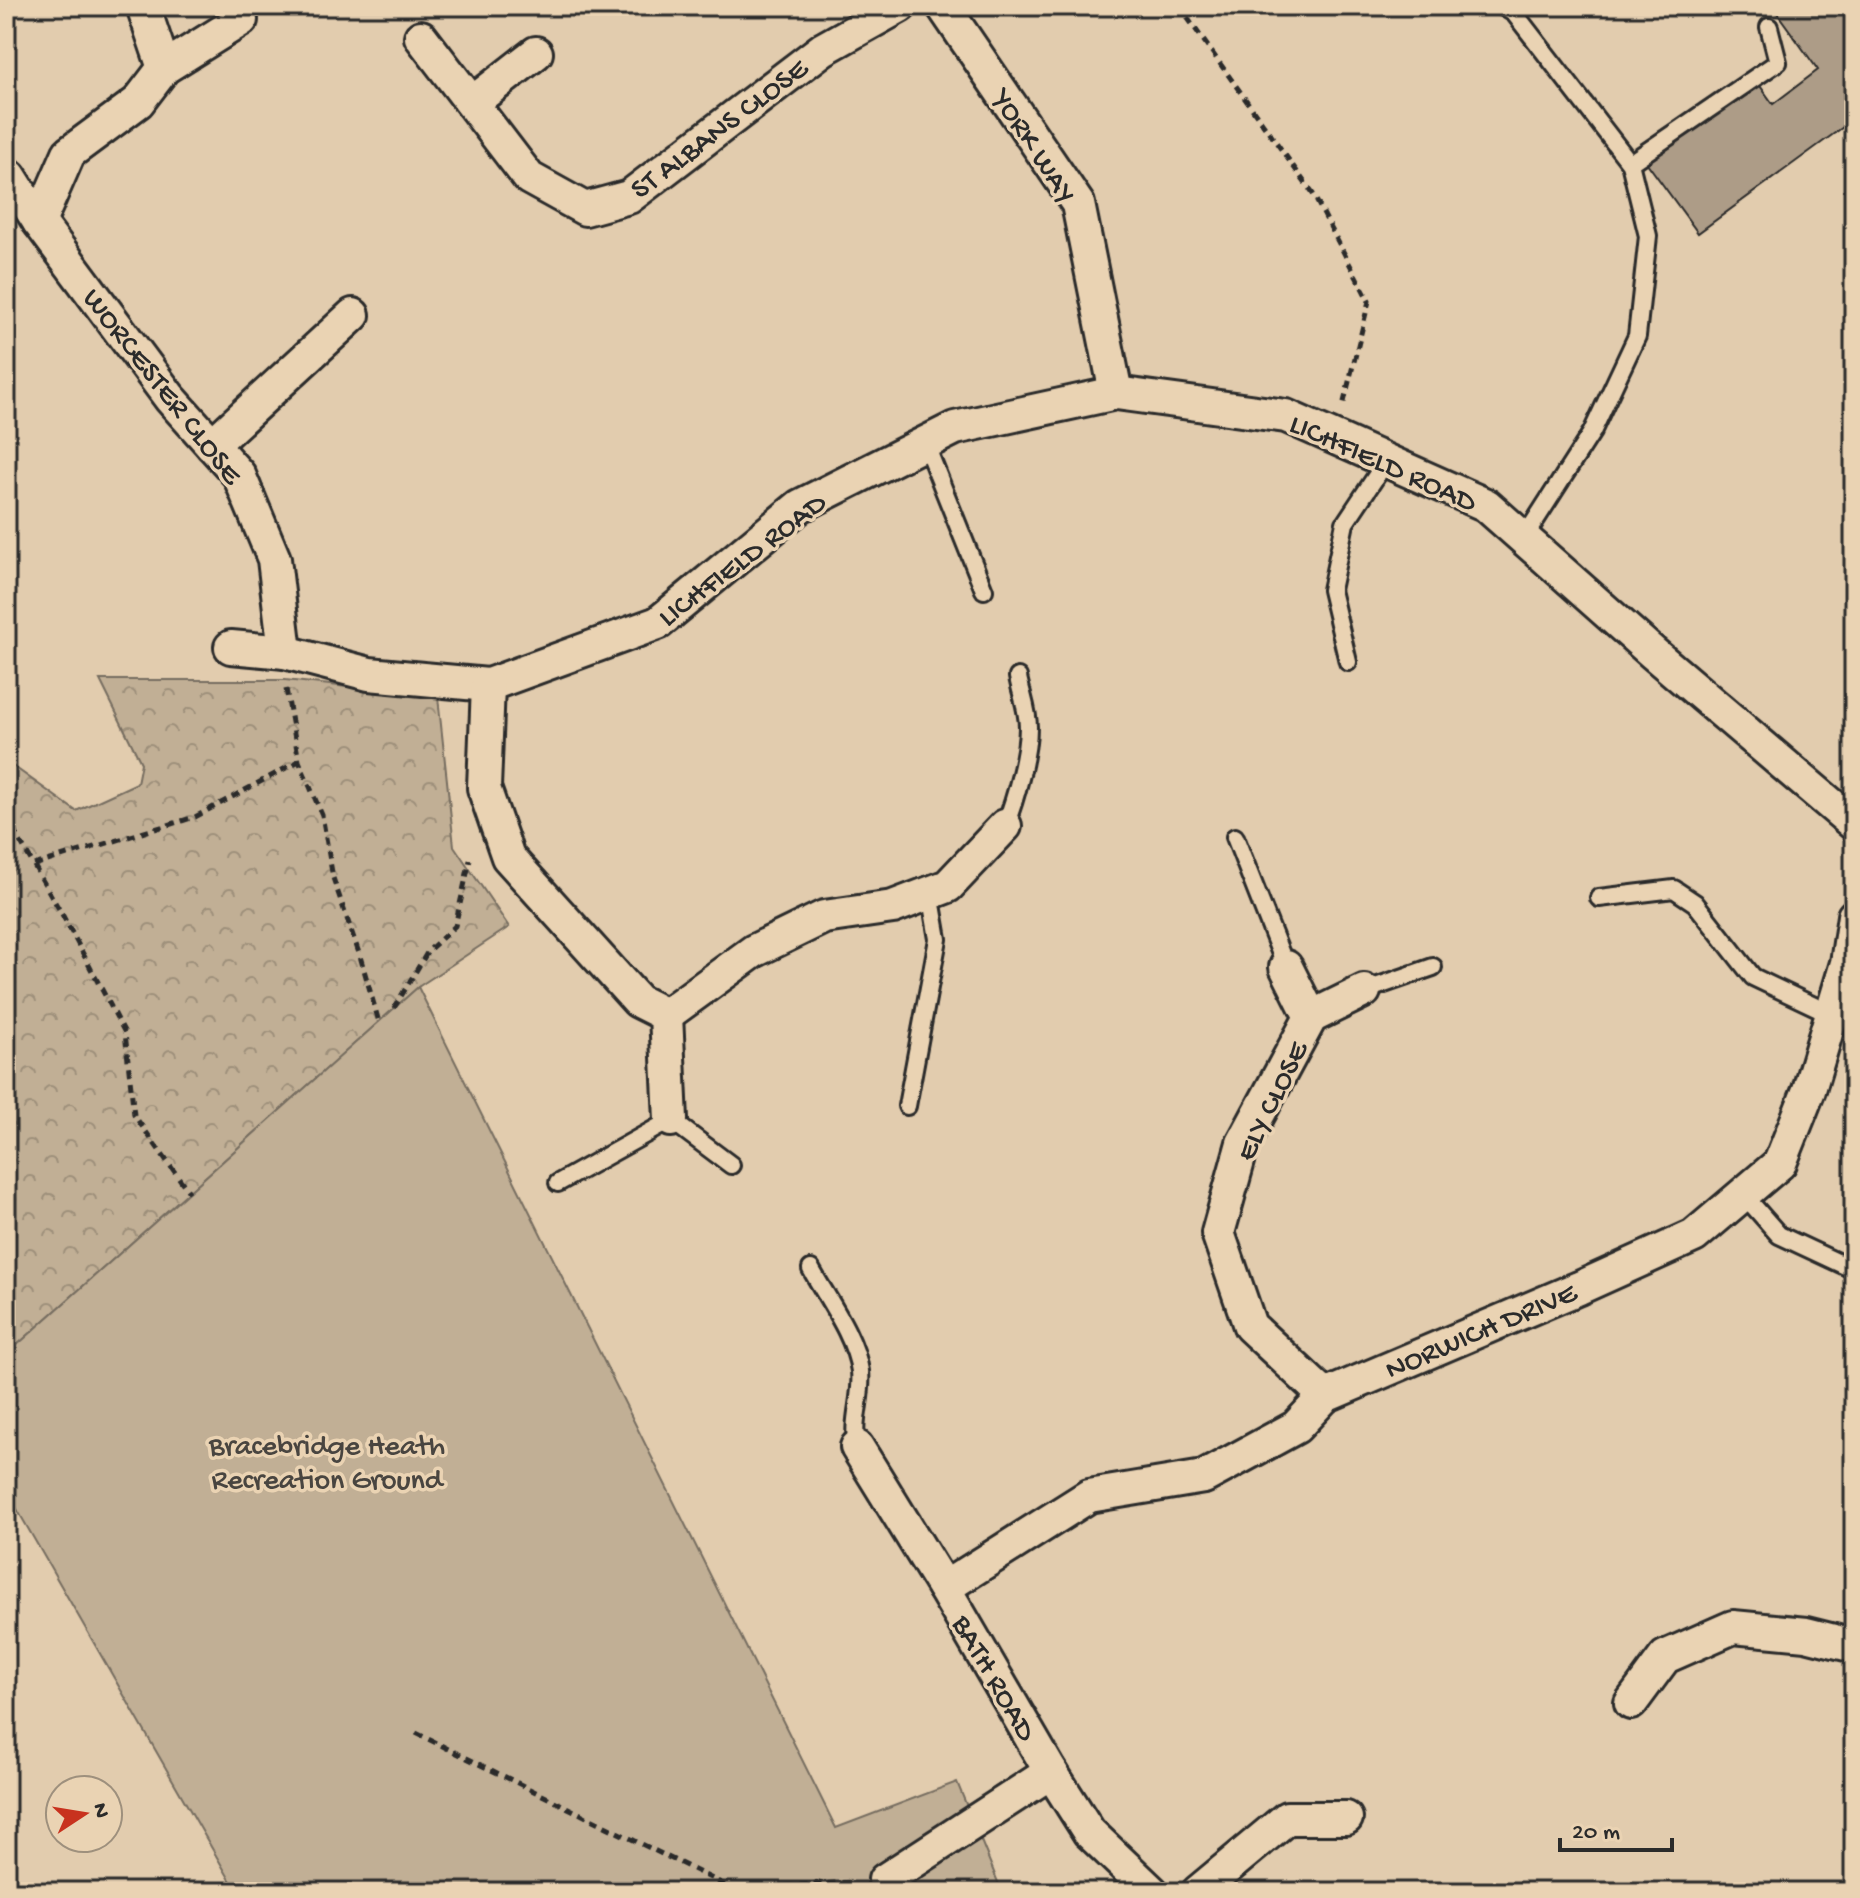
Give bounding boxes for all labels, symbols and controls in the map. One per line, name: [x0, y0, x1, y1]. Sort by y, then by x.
street label: ST ALBANS CLOSE: [625, 52, 817, 209]
street label: YORK WAY: [981, 82, 1082, 211]
street label: WORCESTER CLOSE: [73, 283, 249, 494]
street label: LICHFIELD ROAD: [1283, 408, 1482, 522]
street label: LICHFIELD ROAD: [653, 487, 835, 636]
street label: ELY CLOSE: [1230, 1035, 1319, 1167]
street label: NORWICH DRIVE: [1381, 1277, 1584, 1389]
park label: Bracebridge Heath Recreation Ground: [208, 1431, 445, 1500]
street label: BATH ROAD: [941, 1609, 1042, 1749]
north arrow: [44, 1774, 124, 1854]
text: N: [85, 1801, 114, 1820]
scale bar: [1560, 1802, 1672, 1852]
text: 20 m: [1572, 1819, 1620, 1848]

